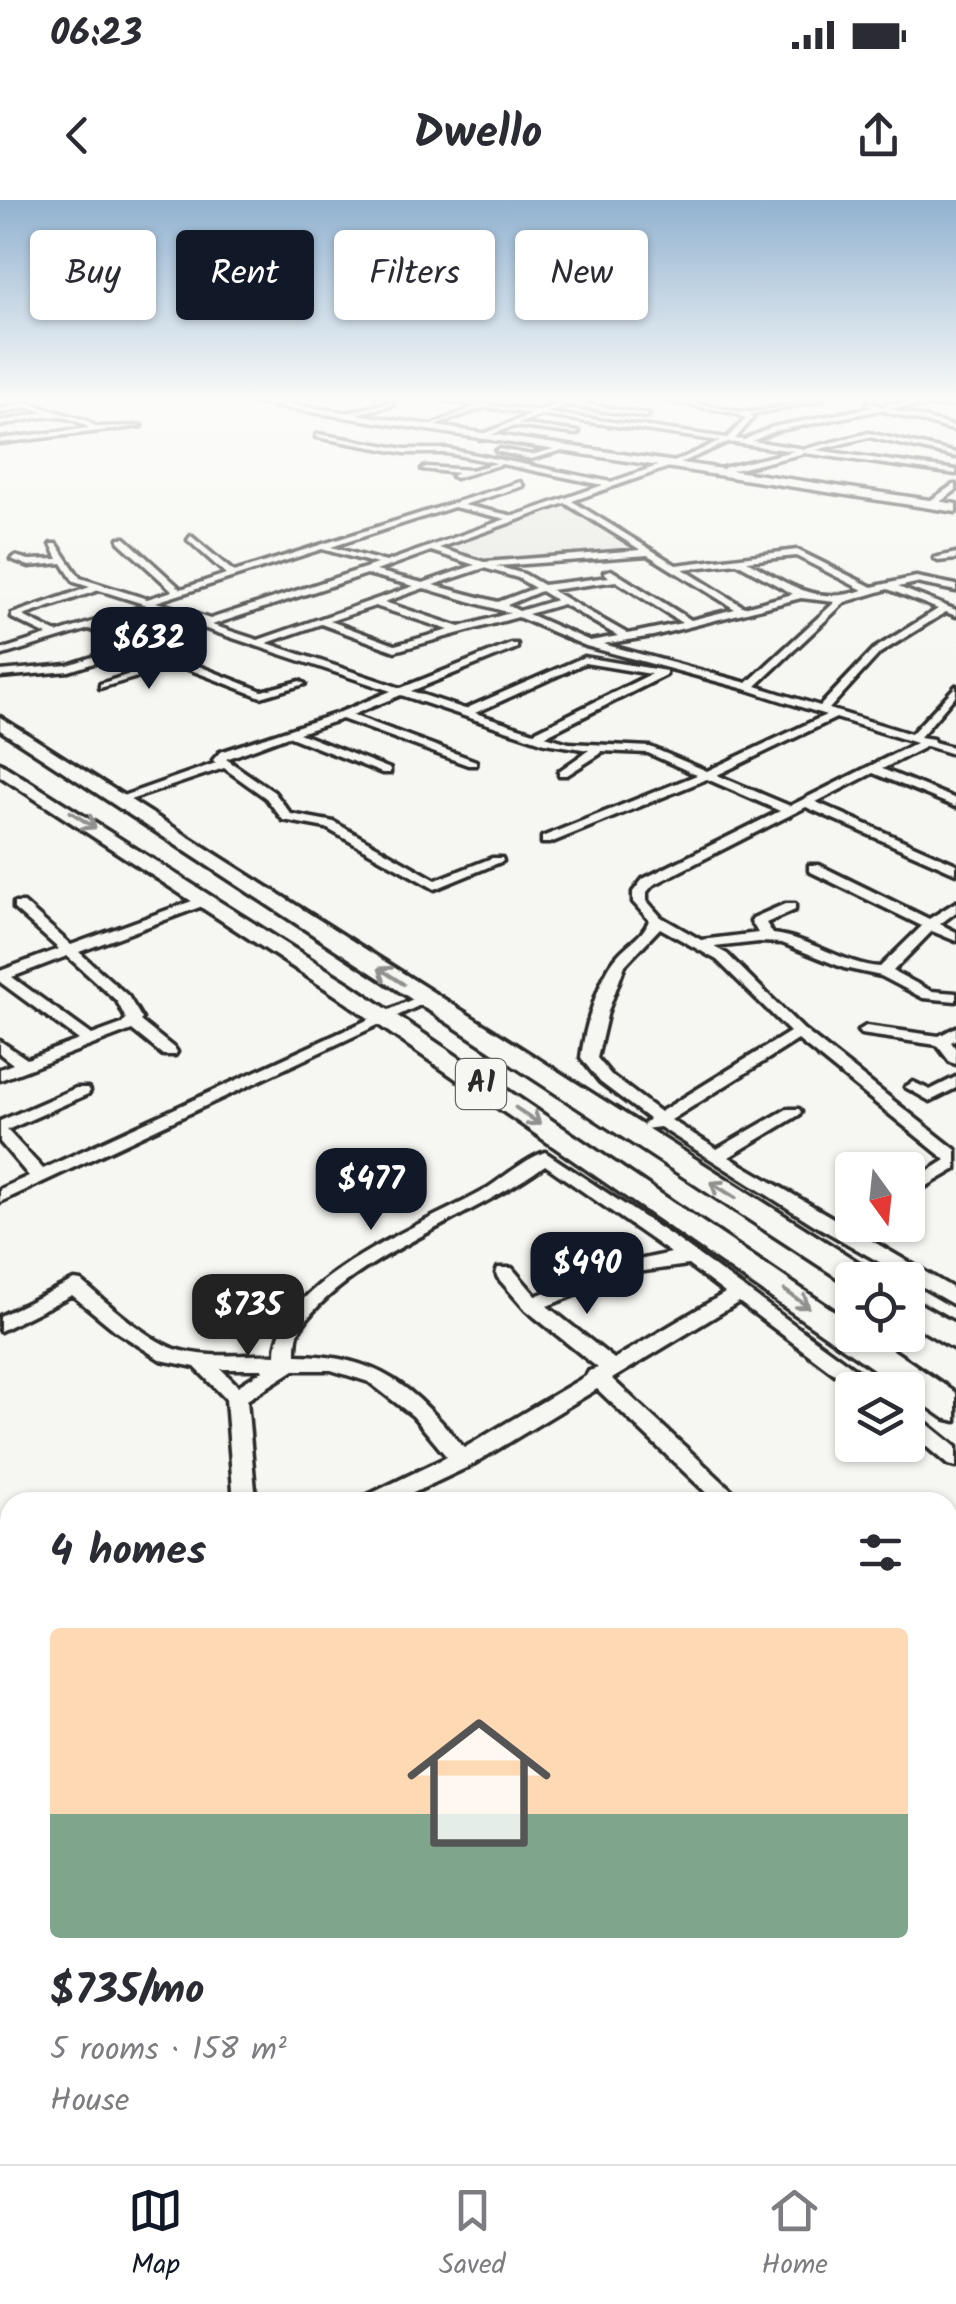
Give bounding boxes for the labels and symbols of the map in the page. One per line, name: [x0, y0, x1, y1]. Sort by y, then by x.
pin: $632: [90, 607, 208, 692]
one-way arrow: [68, 809, 97, 830]
one-way arrow: [377, 966, 405, 987]
road number: A1: [456, 1059, 506, 1109]
one-way arrow: [513, 1106, 541, 1127]
pin: $477: [312, 1148, 430, 1233]
north arrow: [835, 1152, 925, 1242]
one-way arrow: [709, 1180, 738, 1201]
pin: $490: [528, 1232, 646, 1317]
pin: $735: [189, 1274, 307, 1359]
one-way arrow: [782, 1288, 810, 1309]

